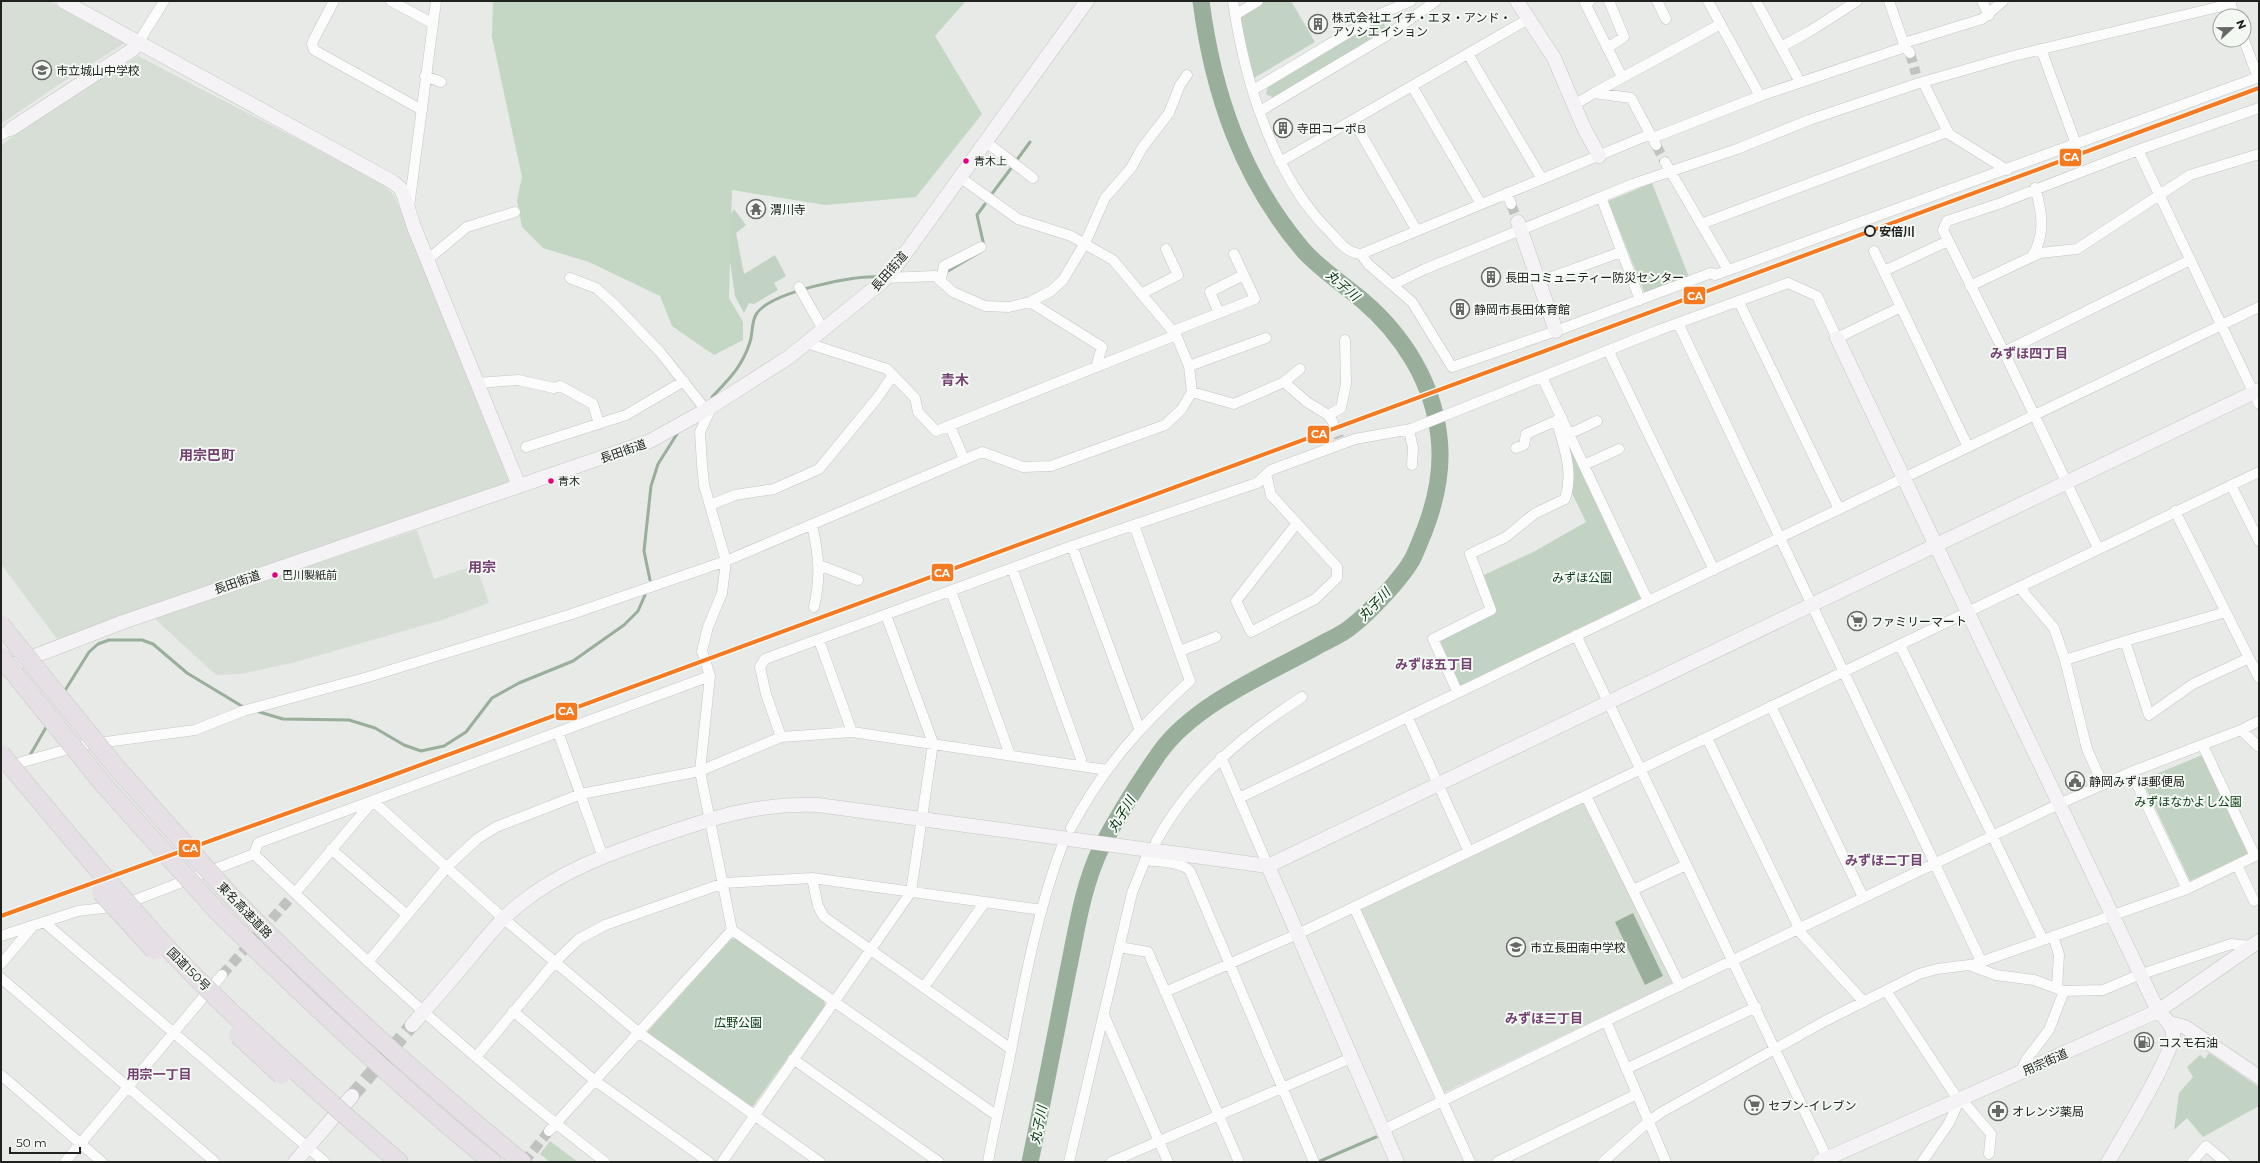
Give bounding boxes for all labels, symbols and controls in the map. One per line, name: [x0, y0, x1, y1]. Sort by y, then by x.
north arrow: [2212, 8, 2252, 48]
place label: 株式会社エイチ・エヌ・アンド・ アソシエイション: [1332, 10, 1512, 39]
building icon: 株式会社エイチ・エヌ・アンド・ アソシエイション: [1307, 13, 1329, 35]
text: N: [2233, 18, 2249, 31]
school or university icon: 市立城山中学校: [31, 59, 53, 81]
place label: 市立城山中学校: [56, 63, 140, 78]
building icon: 寺田コーポB: [1272, 117, 1294, 139]
place label: 寺田コーポB: [1297, 121, 1366, 136]
line badge: CA: [2059, 148, 2082, 167]
text: CA: [2063, 150, 2080, 164]
place label: 青木上: [974, 154, 1007, 168]
marker: 青木上: [961, 156, 971, 166]
temple icon: 渭川寺: [745, 198, 767, 220]
place label: 渭川寺: [770, 202, 806, 217]
place label: 安倍川: [1879, 224, 1915, 239]
marker: 安倍川: [1864, 225, 1876, 237]
street label: 長田街道: [868, 248, 910, 294]
water label: 丸子川: [1323, 266, 1364, 305]
building icon: 長田コミュニティー防災センター: [1480, 266, 1502, 288]
place label: 長田コミュニティー防災センター: [1505, 270, 1684, 285]
line badge: CA: [1683, 286, 1706, 305]
text: CA: [1687, 289, 1704, 303]
building icon: 静岡市長田体育館: [1449, 298, 1471, 320]
place label: 静岡市長田体育館: [1474, 302, 1570, 317]
district label: みずほ四丁目: [1990, 345, 2068, 361]
district label: 青木: [941, 371, 969, 389]
line badge: CA: [1307, 425, 1330, 444]
text: CA: [1311, 427, 1328, 441]
street label: 長田街道: [598, 436, 648, 466]
district label: 用宗巴町: [179, 446, 235, 464]
place label: 青木: [558, 474, 580, 488]
marker: 青木: [546, 476, 556, 486]
district label: 用宗: [468, 558, 496, 576]
line badge: CA: [931, 563, 954, 582]
text: CA: [934, 566, 951, 580]
street label: 長田街道: [212, 567, 262, 597]
place label: 巴川製紙前: [282, 568, 337, 582]
marker: 巴川製紙前: [270, 570, 280, 580]
park label: みずほ公園: [1552, 570, 1612, 585]
water label: 丸子川: [1355, 583, 1395, 624]
supermarket icon: ファミリーマート: [1846, 610, 1868, 632]
place label: ファミリーマート: [1871, 614, 1967, 629]
district label: みずほ五丁目: [1395, 656, 1473, 672]
line badge: CA: [555, 702, 578, 721]
text: CA: [558, 704, 575, 718]
public building icon: 静岡みずほ郵便局: [2064, 770, 2086, 792]
place label: 静岡みずほ郵便局: [2089, 774, 2185, 789]
water label: 丸子川: [1104, 791, 1139, 835]
park label: みずほなかよし公園: [2134, 794, 2242, 809]
line badge: CA: [178, 839, 201, 858]
text: CA: [182, 841, 199, 855]
district label: みずほ二丁目: [1845, 852, 1923, 868]
street label: 東名高速道路: [215, 879, 275, 941]
school or university icon: 市立長田南中学校: [1505, 936, 1527, 958]
place label: 市立長田南中学校: [1530, 940, 1626, 955]
street label: 国道150号: [164, 944, 214, 994]
district label: みずほ三丁目: [1505, 1010, 1583, 1026]
park label: 広野公園: [714, 1015, 762, 1030]
fuel station icon: コスモ石油: [2133, 1031, 2155, 1053]
place label: コスモ石油: [2158, 1035, 2218, 1050]
street label: 用宗街道: [2020, 1045, 2070, 1079]
district label: 用宗一丁目: [126, 1066, 192, 1082]
supermarket icon: セブン-イレブン: [1743, 1094, 1765, 1116]
place label: セブン-イレブン: [1768, 1098, 1857, 1113]
pharmacy icon: オレンジ薬局: [1987, 1100, 2009, 1122]
water label: 丸子川: [1026, 1102, 1050, 1146]
place label: オレンジ薬局: [2012, 1104, 2084, 1119]
scale bar: [10, 1129, 80, 1155]
text: 50 m: [16, 1135, 47, 1150]

